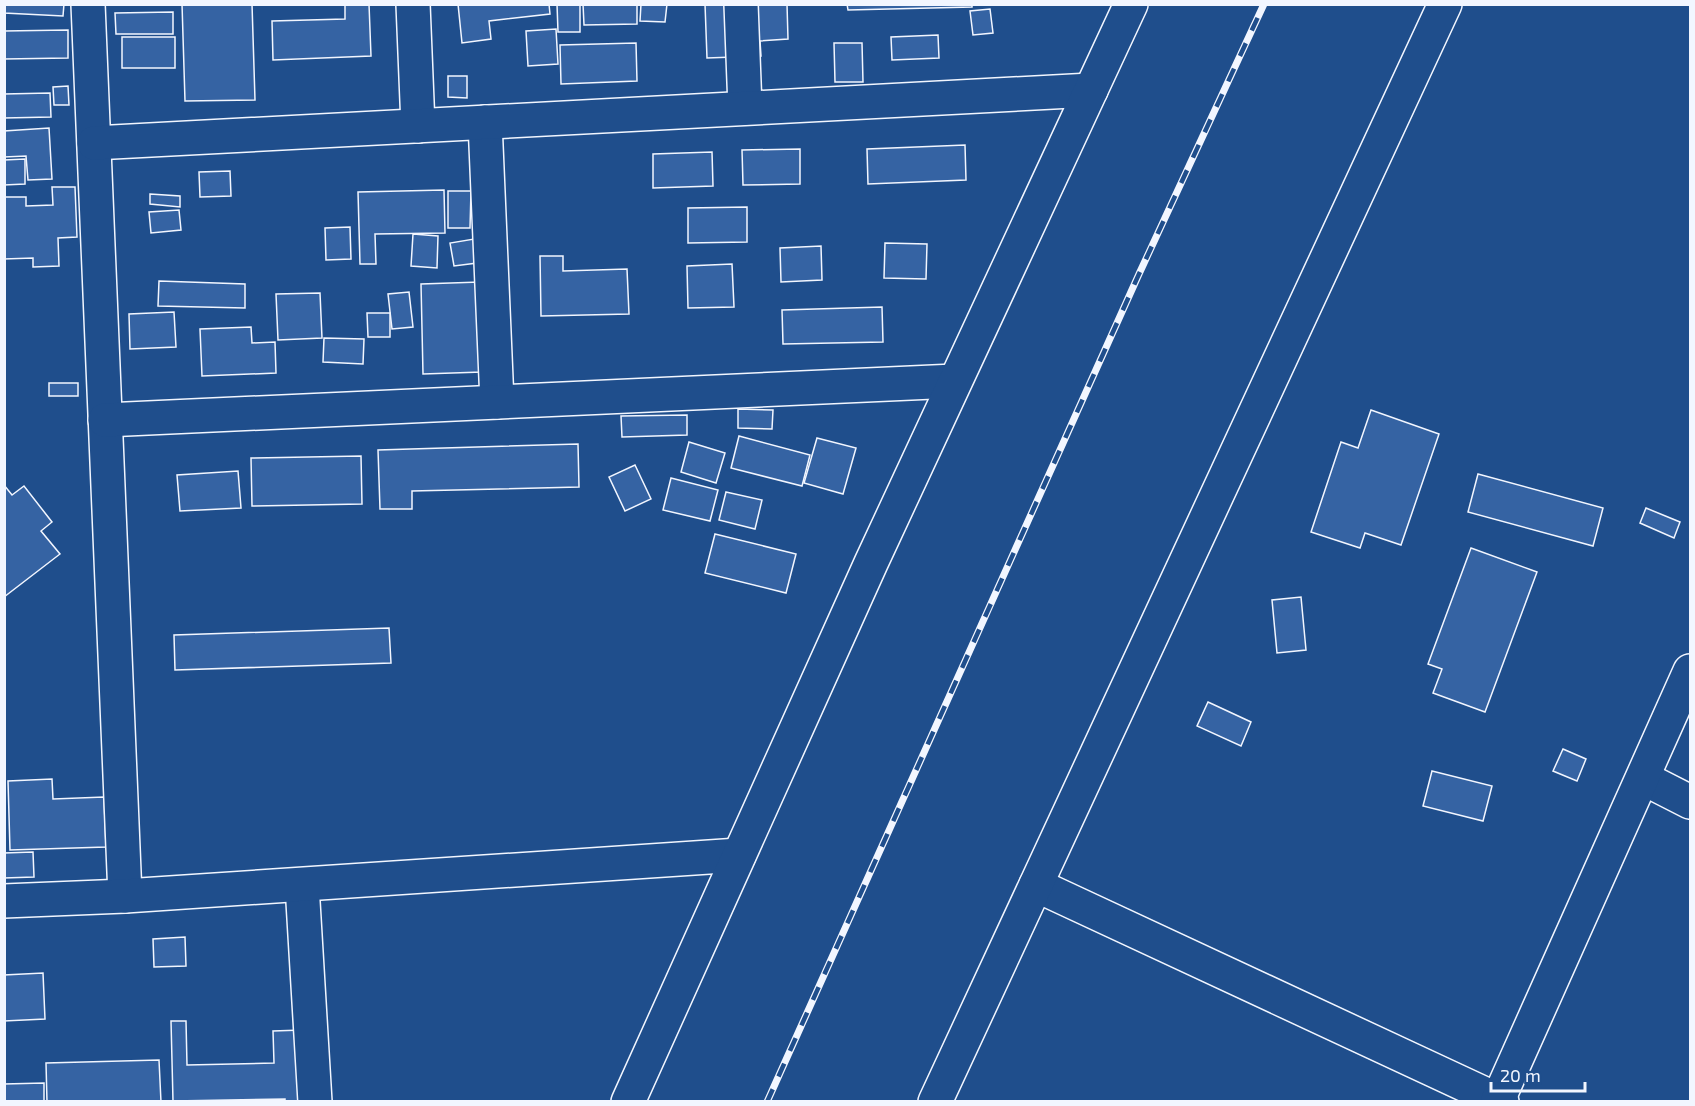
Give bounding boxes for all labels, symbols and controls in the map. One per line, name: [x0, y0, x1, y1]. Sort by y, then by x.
scale bar: [1491, 1055, 1586, 1093]
text: 20 m: [1500, 1064, 1541, 1086]

